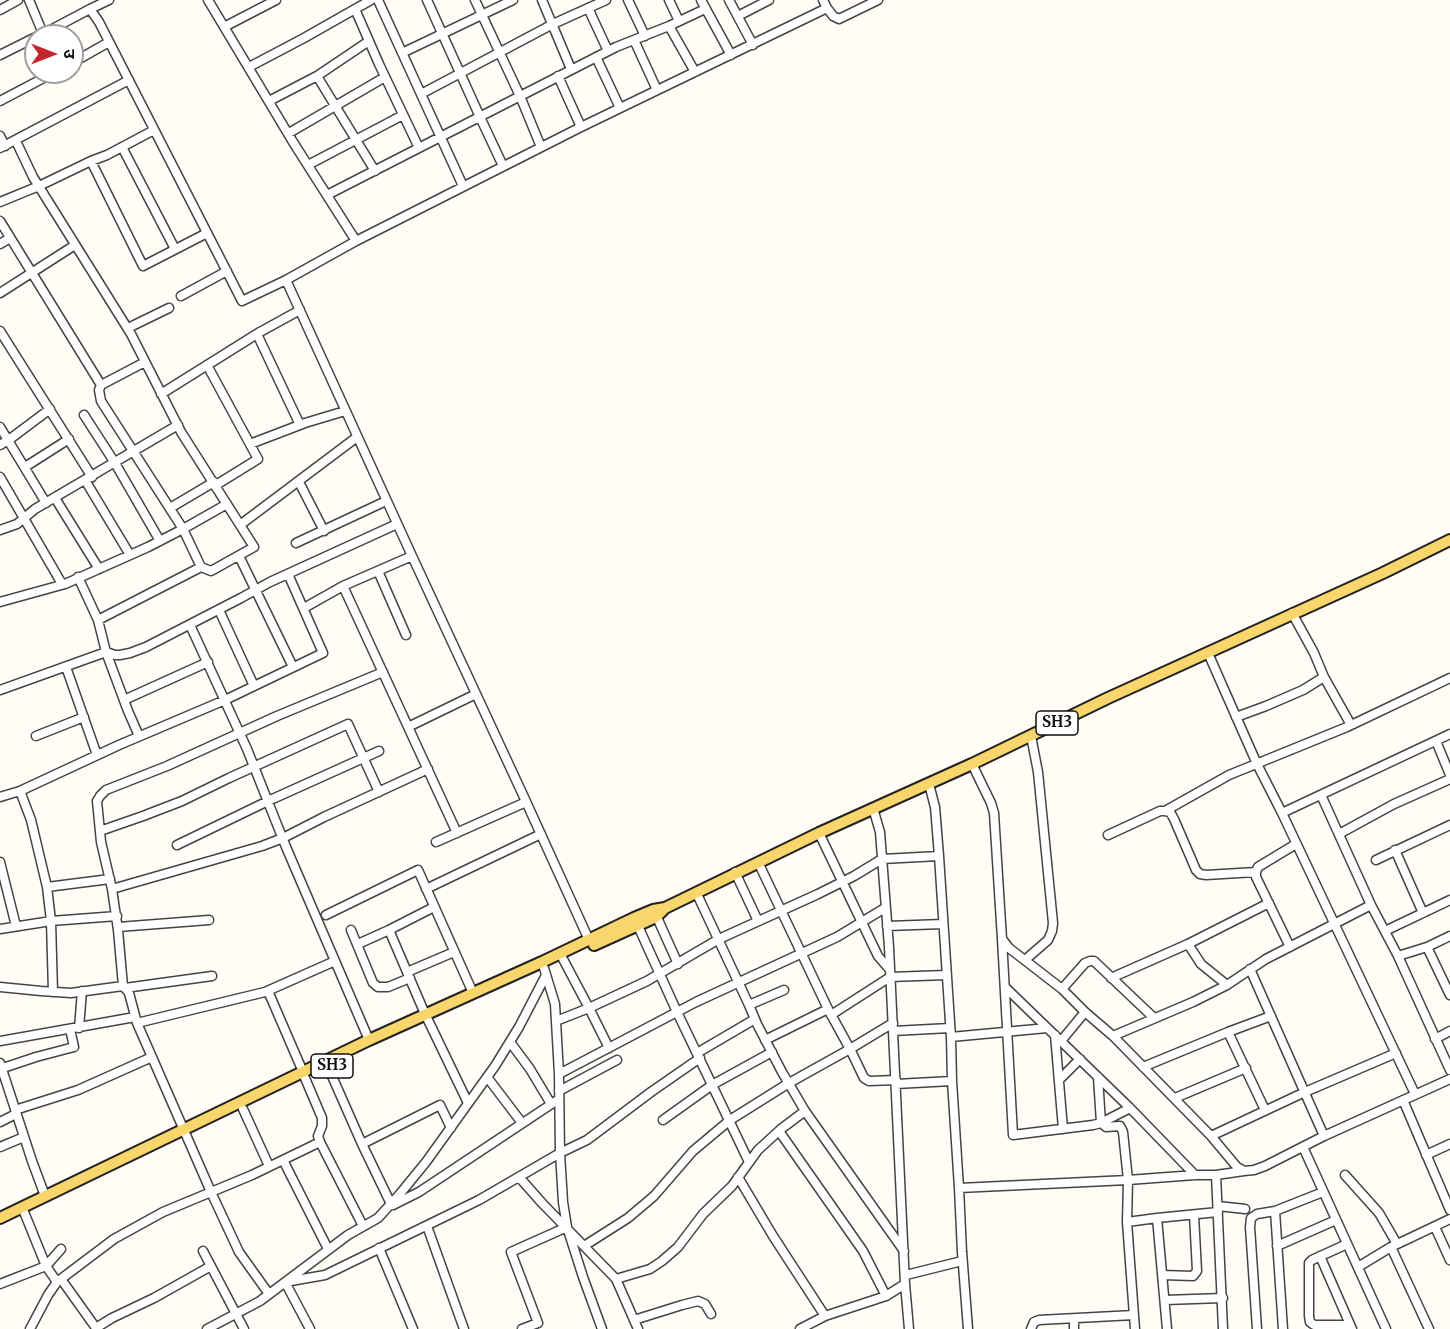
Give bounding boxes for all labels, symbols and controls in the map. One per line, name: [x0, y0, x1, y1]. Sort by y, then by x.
north arrow: [24, 24, 84, 84]
text: उ: [60, 49, 80, 59]
road number: SH3: [1036, 711, 1078, 735]
road number: SH3: [311, 1054, 353, 1078]

